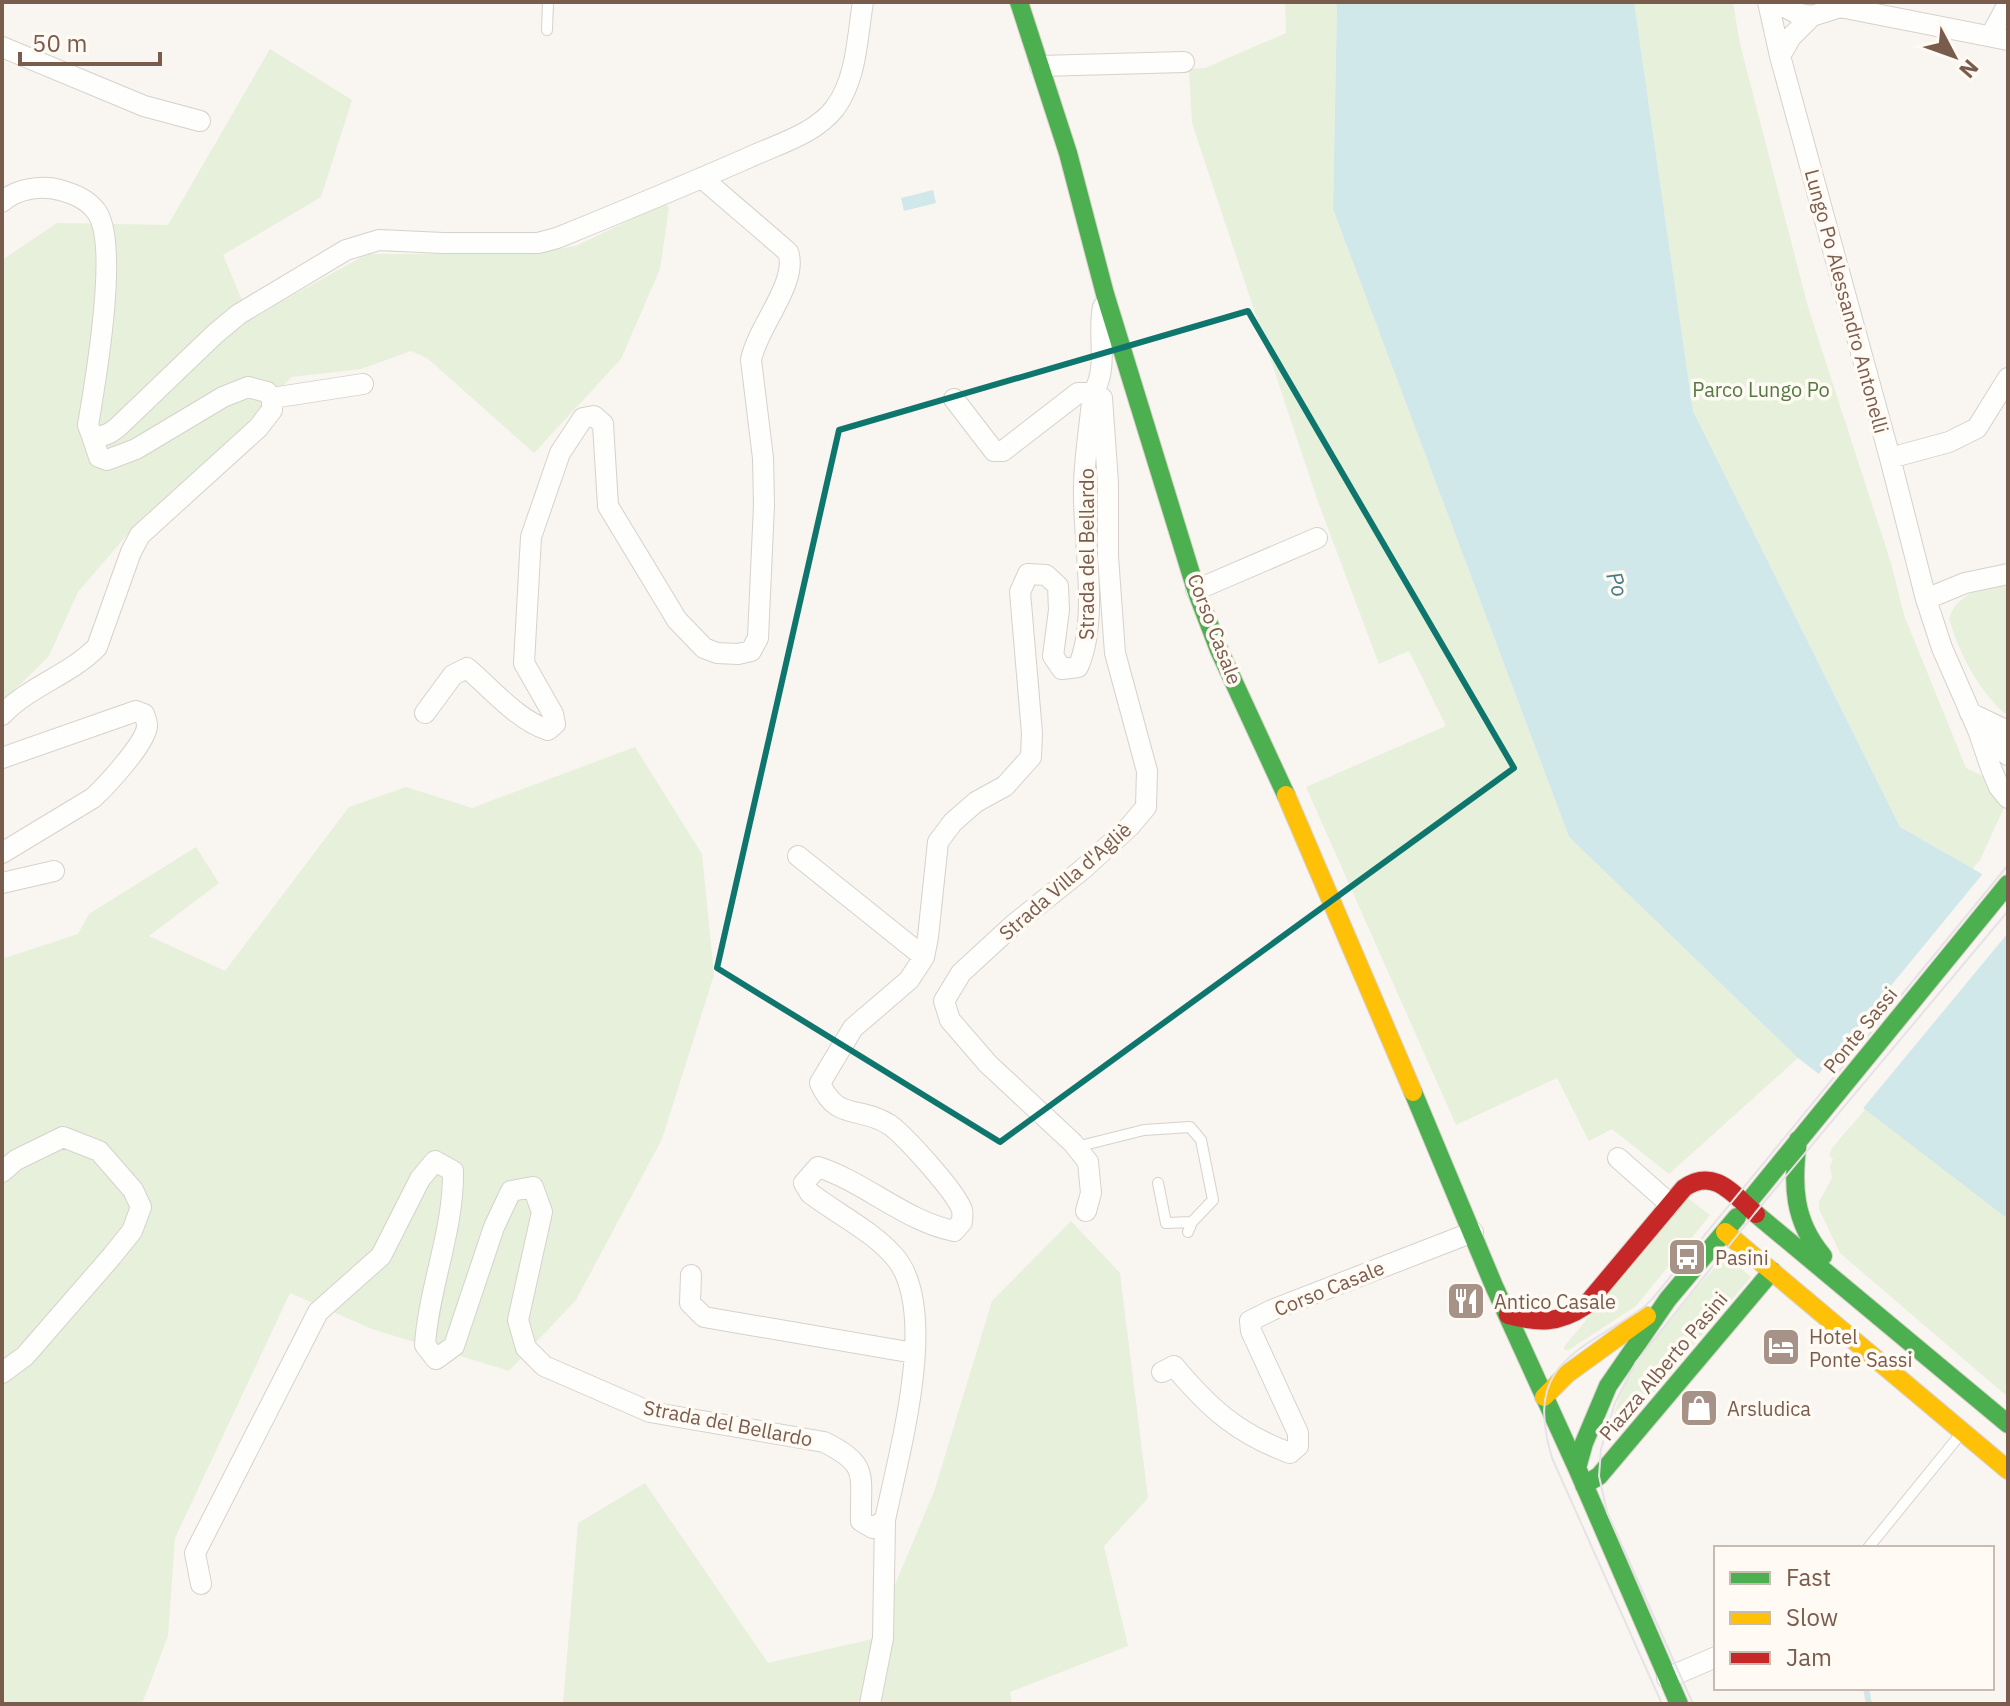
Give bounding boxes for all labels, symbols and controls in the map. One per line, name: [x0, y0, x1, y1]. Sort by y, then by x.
scale bar: [20, 16, 160, 66]
north arrow: [1914, 16, 1994, 96]
text: 50 m: [32, 27, 87, 59]
text: N: [1953, 54, 1986, 85]
street label: Lungo Po Alessandro Antonelli: [1799, 166, 1895, 436]
park label: Parco Lungo Po: [1692, 376, 1830, 403]
street label: Strada del Bellardo: [1073, 468, 1100, 640]
water label: Po: [1600, 568, 1636, 600]
street label: Corso Casale: [1182, 570, 1248, 688]
street label: Strada Villa d'Agliè: [993, 816, 1137, 946]
street label: Ponte Sassi: [1817, 981, 1903, 1079]
bus stop icon: Pasini: [1666, 1236, 1708, 1278]
place label: Pasini: [1715, 1244, 1769, 1271]
street label: Corso Casale: [1270, 1254, 1388, 1322]
restaurant icon: Antico Casale: [1445, 1280, 1487, 1322]
street label: Piazza Alberto Pasini: [1593, 1286, 1733, 1446]
place label: Antico Casale: [1494, 1288, 1616, 1315]
place label: Hotel Ponte Sassi: [1809, 1323, 1913, 1373]
hotel icon: Hotel Ponte Sassi: [1760, 1326, 1802, 1368]
shop icon: Arsludica: [1678, 1387, 1720, 1429]
street label: Strada del Bellardo: [641, 1393, 815, 1453]
place label: Arsludica: [1727, 1395, 1811, 1422]
legend: [1714, 1546, 1994, 1690]
text: Fast: [1786, 1561, 1831, 1593]
text: Slow: [1786, 1601, 1838, 1633]
text: Jam: [1786, 1641, 1832, 1673]

